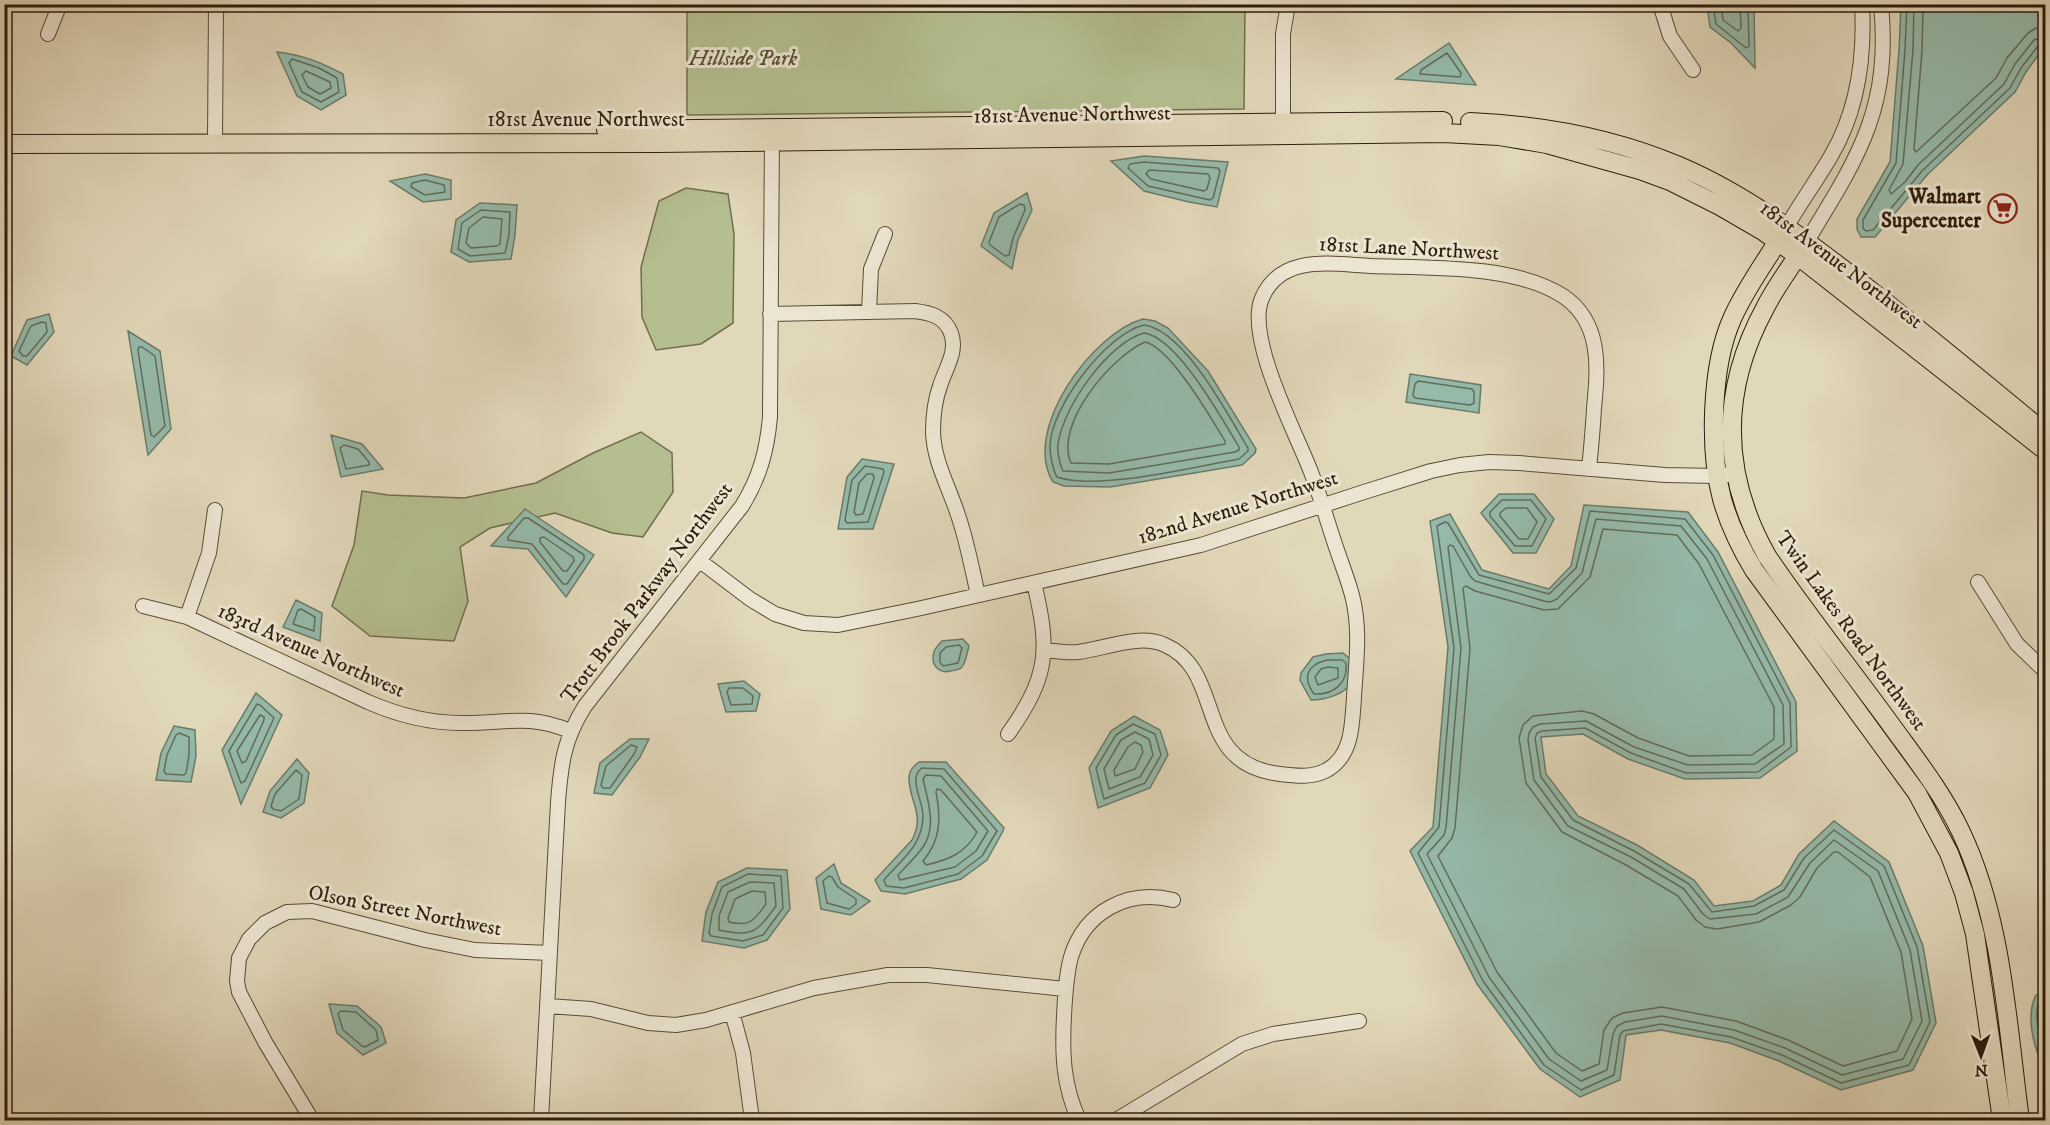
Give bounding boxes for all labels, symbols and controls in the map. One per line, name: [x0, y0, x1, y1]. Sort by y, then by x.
park label: Hillside Park: [688, 46, 797, 72]
street label: 181st Avenue Northwest: [973, 100, 1171, 130]
street label: 181st Avenue Northwest: [487, 107, 685, 133]
place label: Walmart Supercenter: [1881, 184, 1982, 234]
supermarket icon: Walmart Supercenter: [1986, 193, 2018, 225]
street label: 181st Avenue Northwest: [1754, 195, 1928, 335]
street label: 181st Lane Northwest: [1318, 231, 1500, 267]
street label: 182nd Avenue Northwest: [1135, 465, 1341, 551]
street label: Trott Brook Parkway Northwest: [555, 477, 739, 709]
street label: Twin Lakes Road Northwest: [1770, 526, 1932, 736]
street label: 183rd Avenue Northwest: [213, 598, 409, 704]
street label: Olson Street Northwest: [306, 880, 504, 943]
north arrow: [1951, 1026, 2011, 1086]
text: N: [1975, 1060, 1988, 1080]

